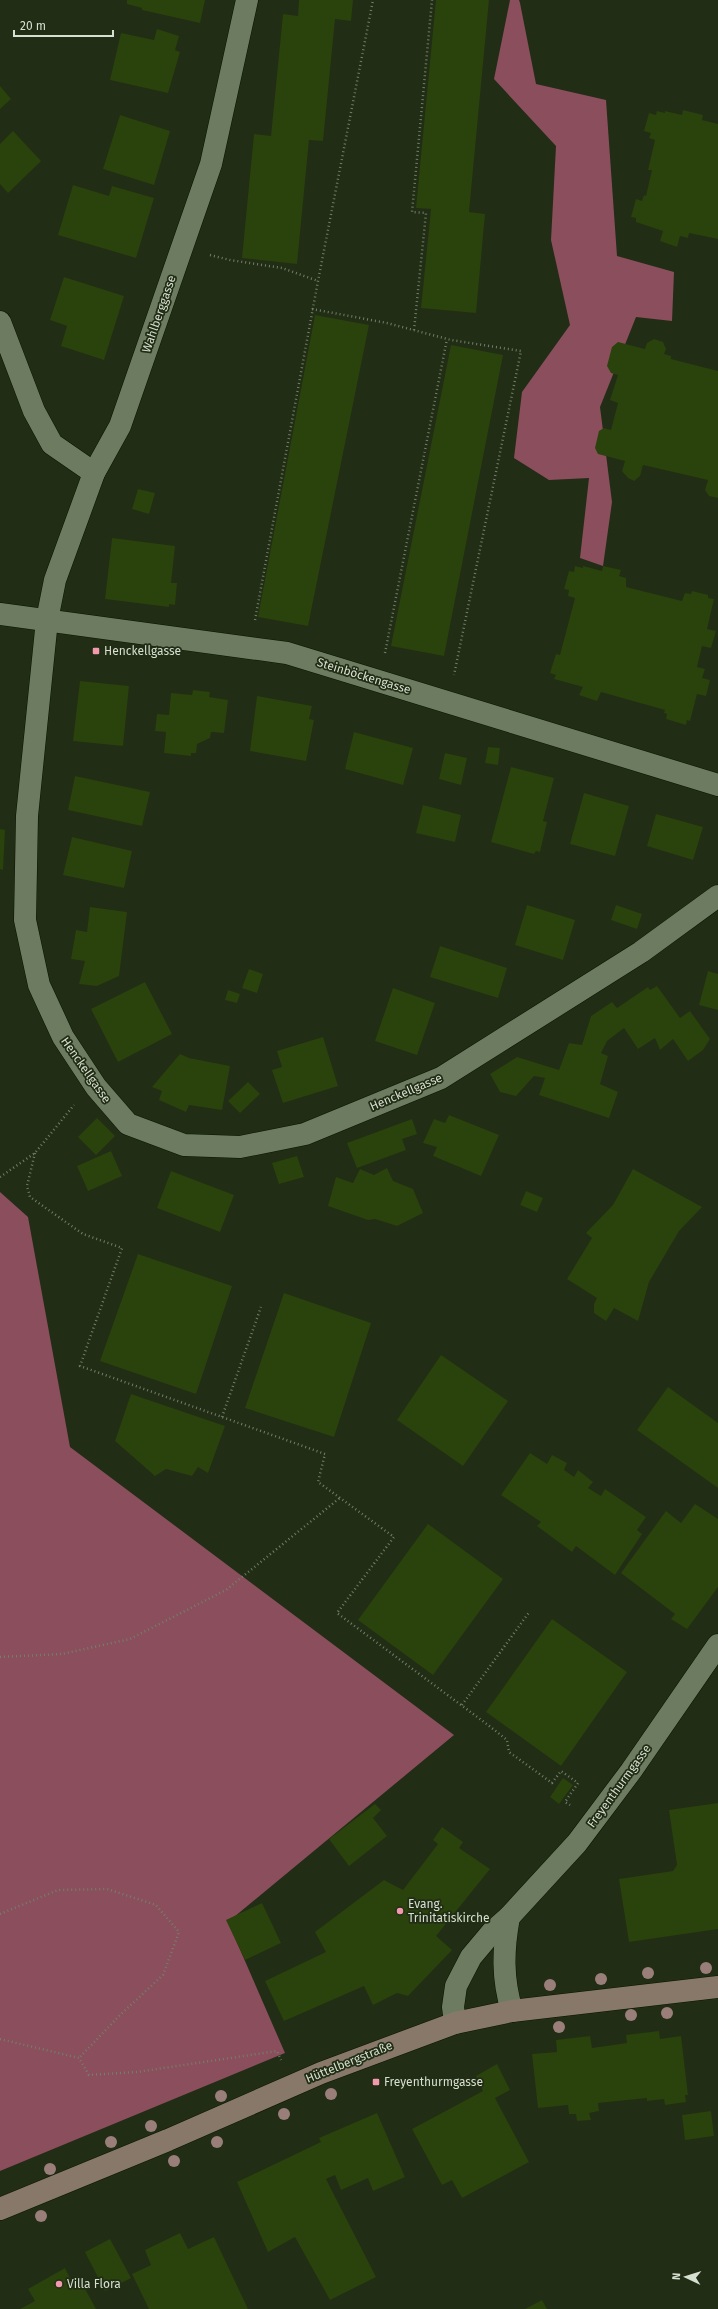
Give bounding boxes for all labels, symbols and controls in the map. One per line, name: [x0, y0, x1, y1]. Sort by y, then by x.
scale bar: [14, 12, 113, 38]
text: 20 m: [20, 19, 46, 33]
street label: Wahlberggasse: [139, 273, 179, 355]
place label: Henckellgasse: [104, 644, 181, 658]
marker: Henckellgasse: [91, 646, 101, 656]
street label: Steinböckengasse: [315, 655, 413, 697]
street label: Henckellgasse: [58, 1034, 114, 1106]
street label: Henckellgasse: [368, 1070, 444, 1114]
street label: Freyenthurmgasse: [584, 1742, 654, 1830]
place label: Evang. Trinitatiskirche: [408, 1897, 489, 1925]
marker: Evang. Trinitatiskirche: [395, 1906, 405, 1916]
street label: Hüttelbergstraße: [304, 2038, 394, 2086]
place label: Freyenthurmgasse: [384, 2075, 483, 2089]
marker: Freyenthurmgasse: [371, 2077, 381, 2087]
north arrow: [666, 2257, 706, 2297]
text: N: [670, 2272, 683, 2280]
place label: Villa Flora: [67, 2277, 121, 2291]
marker: Villa Flora: [54, 2279, 64, 2289]

